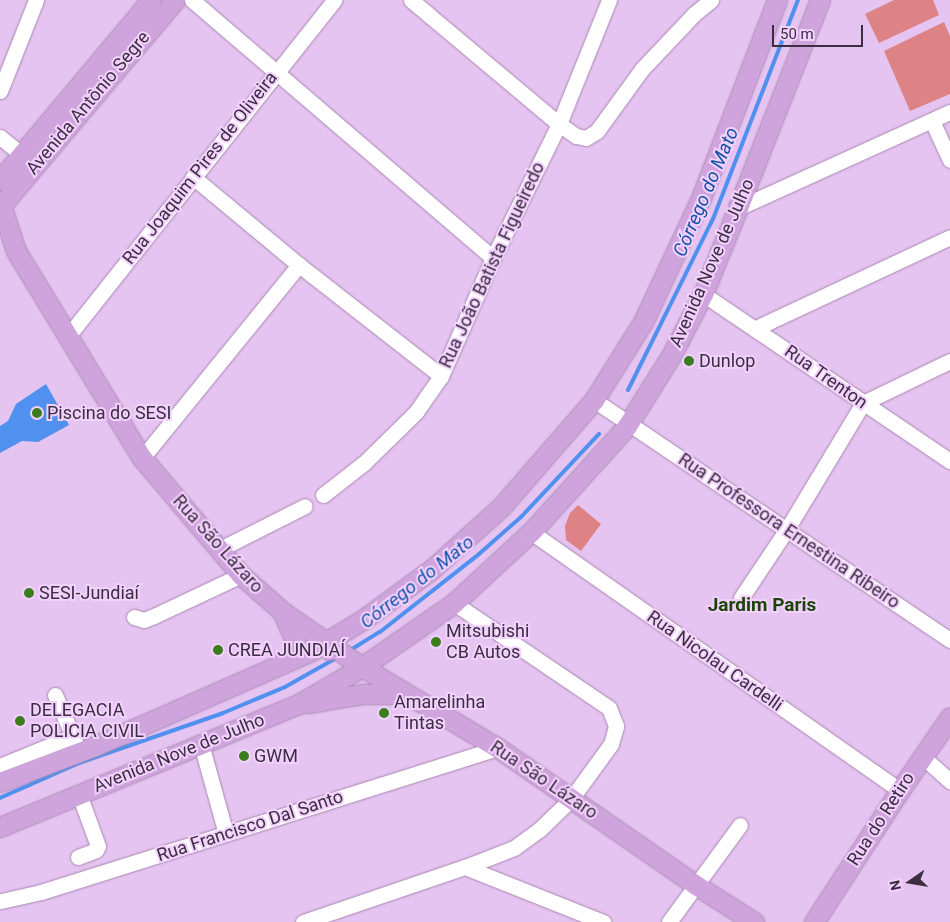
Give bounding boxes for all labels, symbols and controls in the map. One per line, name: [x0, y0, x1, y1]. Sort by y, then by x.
scale bar: [775, 15, 866, 47]
text: 50 m: [780, 25, 814, 43]
street label: Avenida Antônio Segre: [22, 27, 154, 179]
street label: Rua Joaquim Pires de Oliveira: [118, 67, 282, 269]
water label: Córrego do Mato: [669, 124, 743, 260]
street label: Rua João Batista Figueiredo: [435, 159, 549, 371]
street label: Avenida Nove de Julho: [665, 175, 759, 351]
street label: Rua Trenton: [780, 340, 872, 414]
place label: Dunlop: [699, 350, 755, 372]
marker: Dunlop: [683, 355, 695, 367]
place label: Piscina do SESI: [47, 402, 171, 424]
marker: Piscina do SESI: [31, 407, 43, 419]
street label: Rua Professora Ernestina Ribeiro: [674, 449, 904, 613]
street label: Rua São Lázaro: [168, 490, 268, 598]
water label: Córrego do Mato: [356, 530, 478, 634]
place label: SESI-Jundiaí: [39, 582, 139, 604]
marker: SESI-Jundiaí: [23, 587, 35, 599]
district label: Jardim Paris: [708, 594, 816, 616]
street label: Rua Nicolau Cardelli: [643, 606, 787, 716]
place label: Mitsubishi CB Autos: [446, 621, 529, 664]
marker: Mitsubishi CB Autos: [430, 636, 442, 648]
place label: CREA JUNDIAÍ: [228, 639, 345, 661]
marker: CREA JUNDIAÍ: [212, 644, 224, 656]
place label: Amarelinha Tintas: [394, 692, 485, 734]
place label: DELEGACIA POLICIA CIVIL: [30, 700, 144, 742]
marker: Amarelinha Tintas: [378, 707, 390, 719]
street label: Avenida Nove de Julho: [90, 709, 268, 797]
marker: DELEGACIA POLICIA CIVIL: [14, 715, 26, 727]
street label: Rua São Lázaro: [486, 736, 602, 824]
place label: GWM: [254, 745, 298, 767]
marker: GWM: [238, 750, 250, 762]
street label: Rua do Retiro: [843, 768, 919, 870]
street label: Rua Francisco Dal Santo: [154, 786, 346, 866]
north arrow: [885, 857, 935, 907]
text: N: [886, 879, 904, 892]

